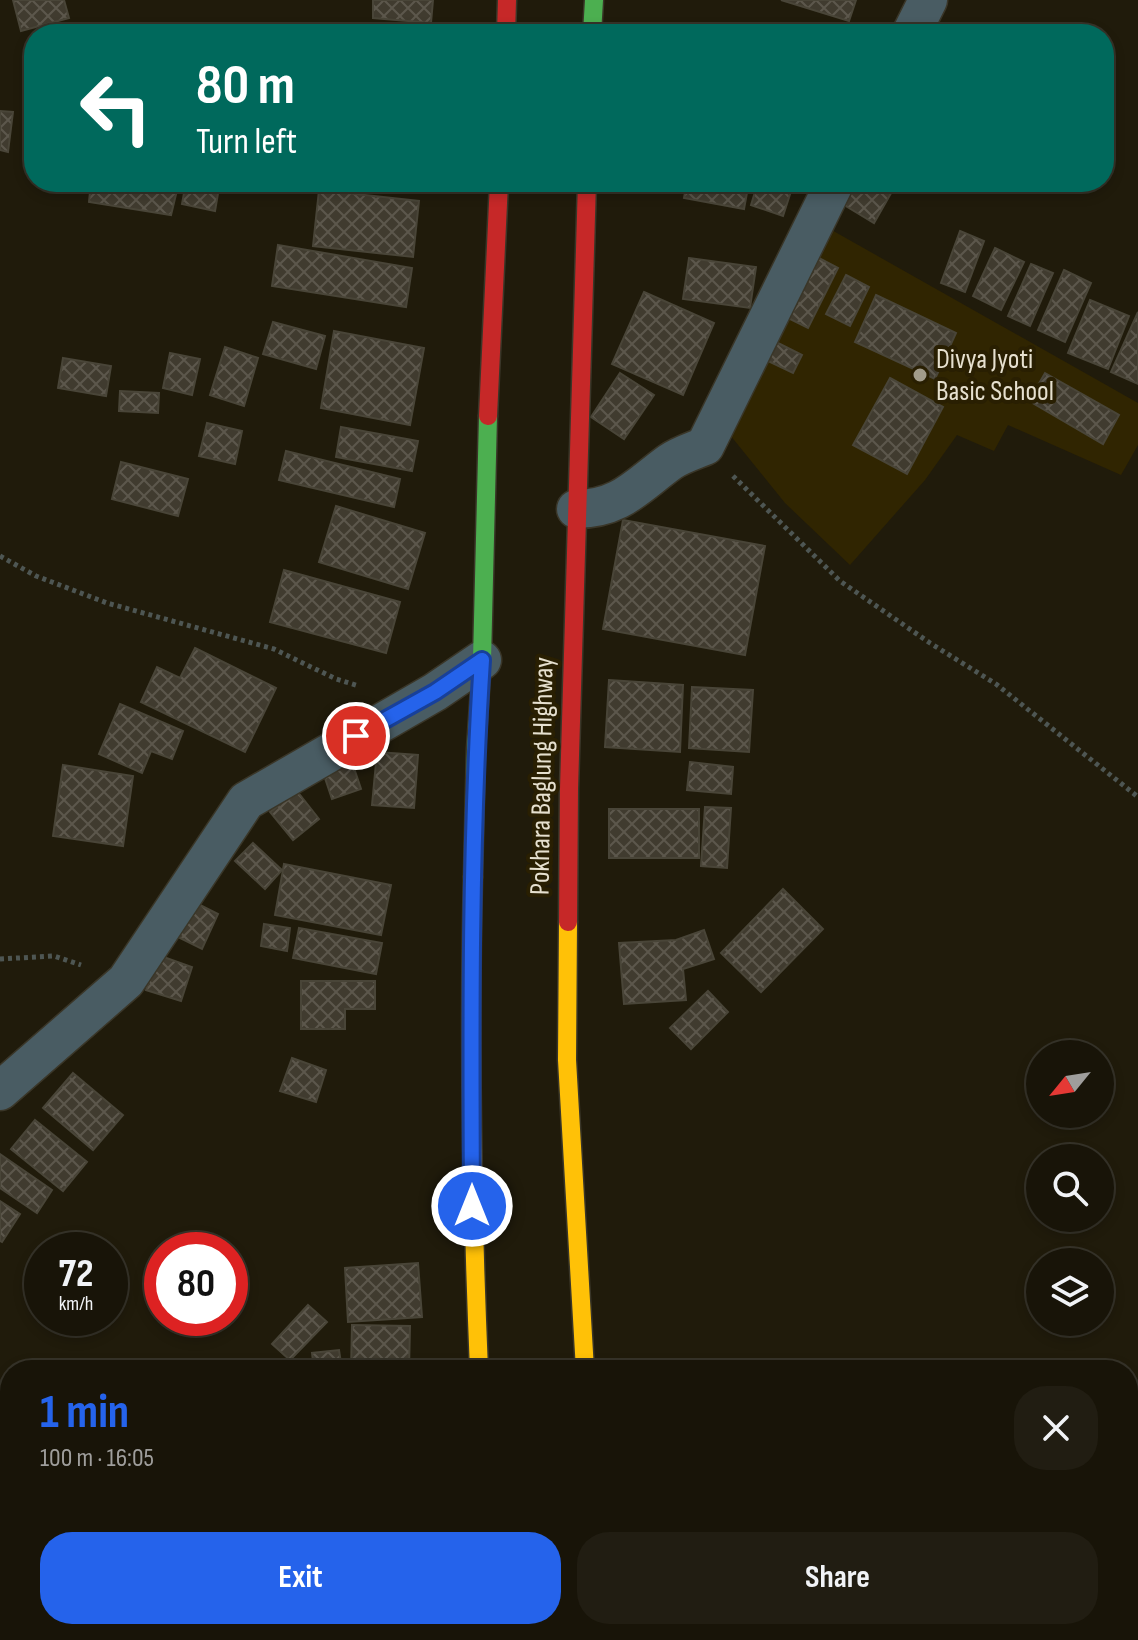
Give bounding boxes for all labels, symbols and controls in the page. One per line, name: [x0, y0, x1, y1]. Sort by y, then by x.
text: 80 m: [196, 53, 295, 120]
icon: left: [64, 56, 168, 160]
text: Turn left: [196, 121, 297, 164]
place label: Divya Jyoti Basic School: [936, 343, 1054, 408]
marker: Divya Jyoti Basic School: [911, 366, 929, 384]
street label: Pokhara Baglung Highway: [523, 657, 561, 895]
pin: [322, 702, 390, 770]
icon: arrive: [334, 714, 378, 758]
north arrow: [1026, 1040, 1114, 1128]
map controls: [1026, 1040, 1114, 1336]
button: search: [1026, 1144, 1114, 1232]
position arrow: [430, 1164, 514, 1248]
speed limit sign: 80: [144, 1232, 248, 1336]
button: layers: [1026, 1248, 1114, 1336]
text: 72: [59, 1250, 93, 1298]
text: km/h: [59, 1292, 93, 1316]
text: 1 min: [40, 1384, 129, 1441]
button: close: [1014, 1386, 1098, 1470]
text: 100 m · 16:05: [40, 1443, 154, 1474]
button: Exit: [40, 1532, 561, 1624]
button: Share: [577, 1532, 1098, 1624]

